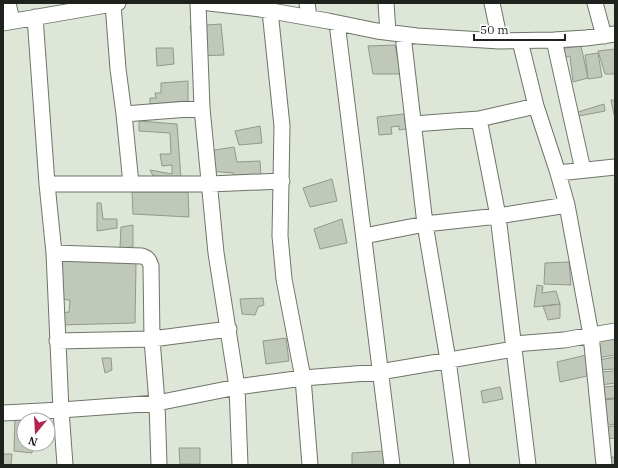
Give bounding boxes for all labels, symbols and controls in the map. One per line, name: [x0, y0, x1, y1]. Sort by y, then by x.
scale bar: [474, 16, 565, 42]
text: 50 m: [480, 22, 509, 37]
north arrow: [16, 412, 56, 452]
text: N: [26, 433, 39, 450]

